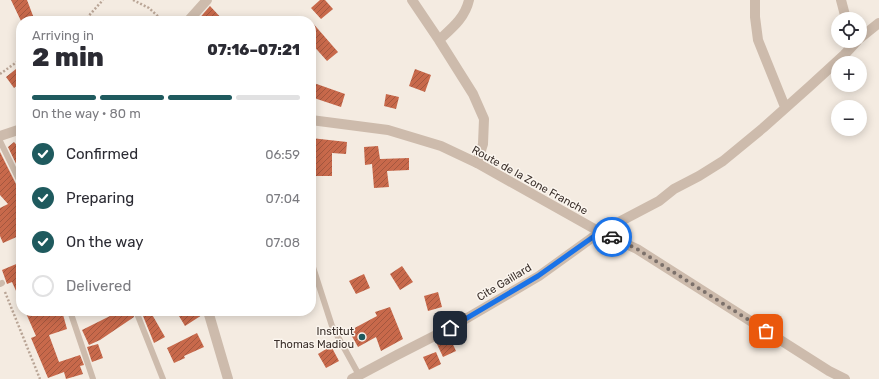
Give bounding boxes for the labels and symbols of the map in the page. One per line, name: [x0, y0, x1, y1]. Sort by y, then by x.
street label: Route de la Zone Franche: [470, 143, 590, 218]
courier: [592, 217, 632, 257]
street label: Cite Gaillard: [475, 261, 534, 304]
pin: [433, 311, 467, 345]
pin: [749, 314, 783, 348]
place label: Institut Thomas Madiou: [274, 325, 355, 351]
marker: Institut Thomas Madiou: [357, 332, 367, 342]

